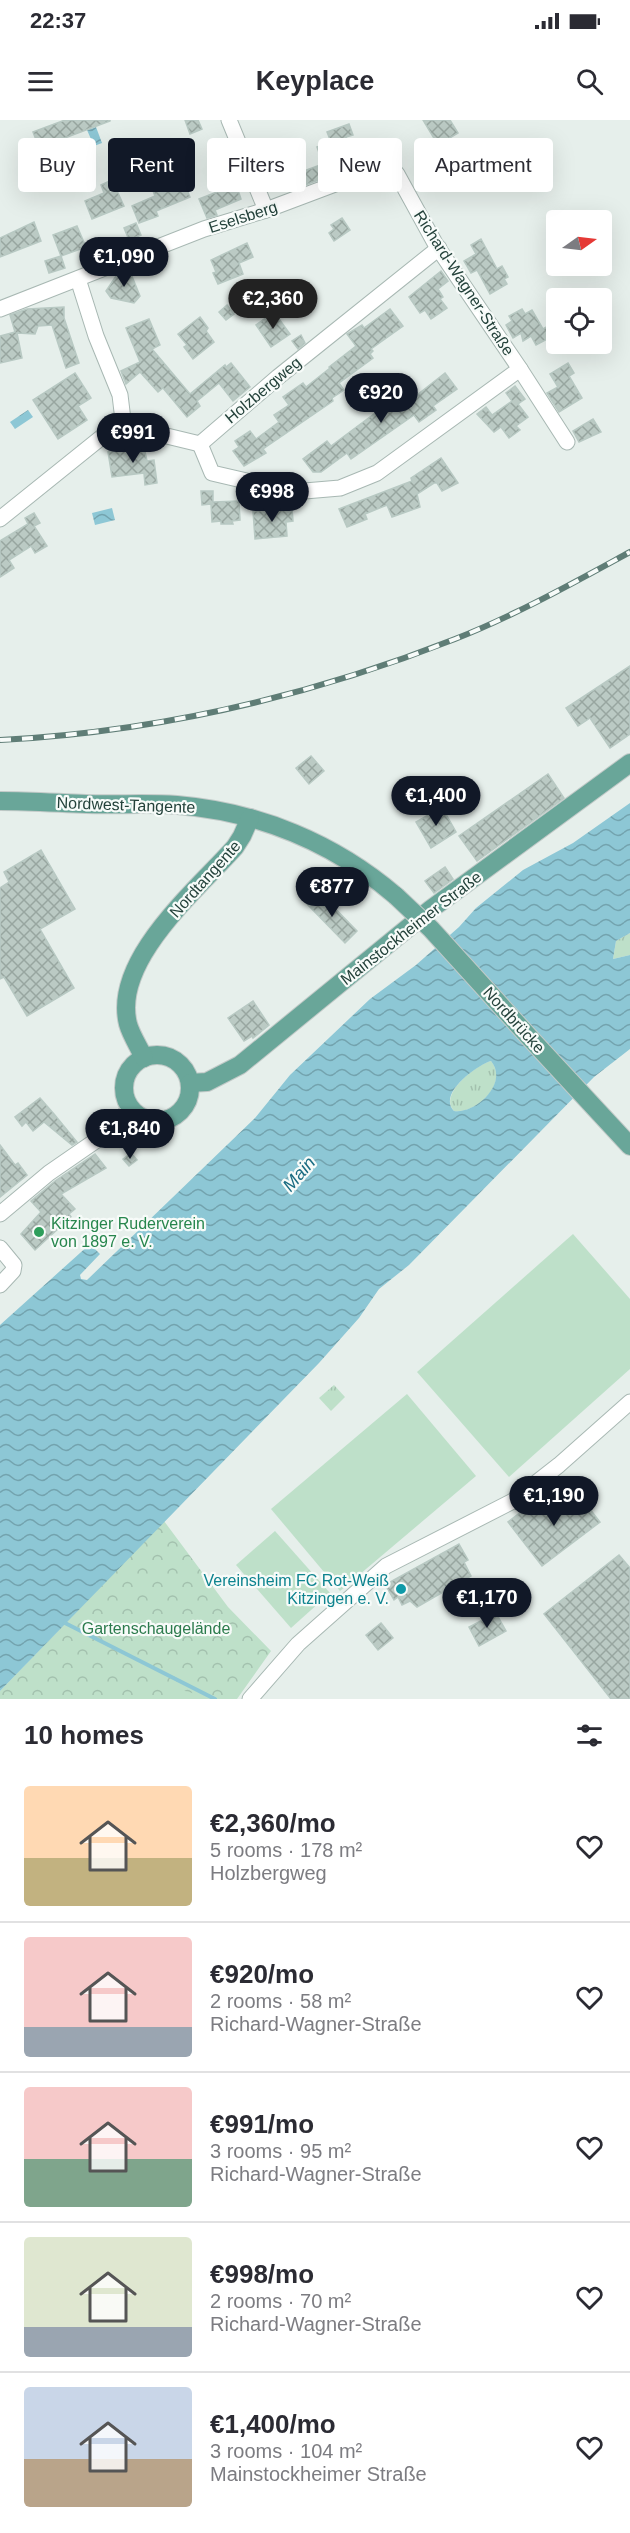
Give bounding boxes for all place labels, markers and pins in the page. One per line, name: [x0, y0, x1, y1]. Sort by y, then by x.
pin: €1,090: [75, 237, 173, 288]
pin: €2,360: [224, 279, 322, 330]
pin: €920: [345, 373, 417, 424]
pin: €991: [97, 413, 169, 464]
pin: €998: [236, 472, 308, 523]
pin: €1,400: [387, 776, 485, 827]
pin: €877: [296, 867, 368, 918]
pin: €1,840: [81, 1109, 179, 1160]
place label: Kitzinger Ruderverein von 1897 e. V.: [51, 1215, 205, 1250]
marker: Kitzinger Ruderverein von 1897 e. V.: [32, 1225, 46, 1239]
pin: €1,190: [505, 1476, 603, 1527]
place label: Vereinsheim FC Rot-Weiß Kitzingen e. V.: [203, 1572, 389, 1607]
pin: €1,170: [438, 1578, 536, 1629]
marker: Vereinsheim FC Rot-Weiß Kitzingen e. V.: [394, 1582, 408, 1596]

